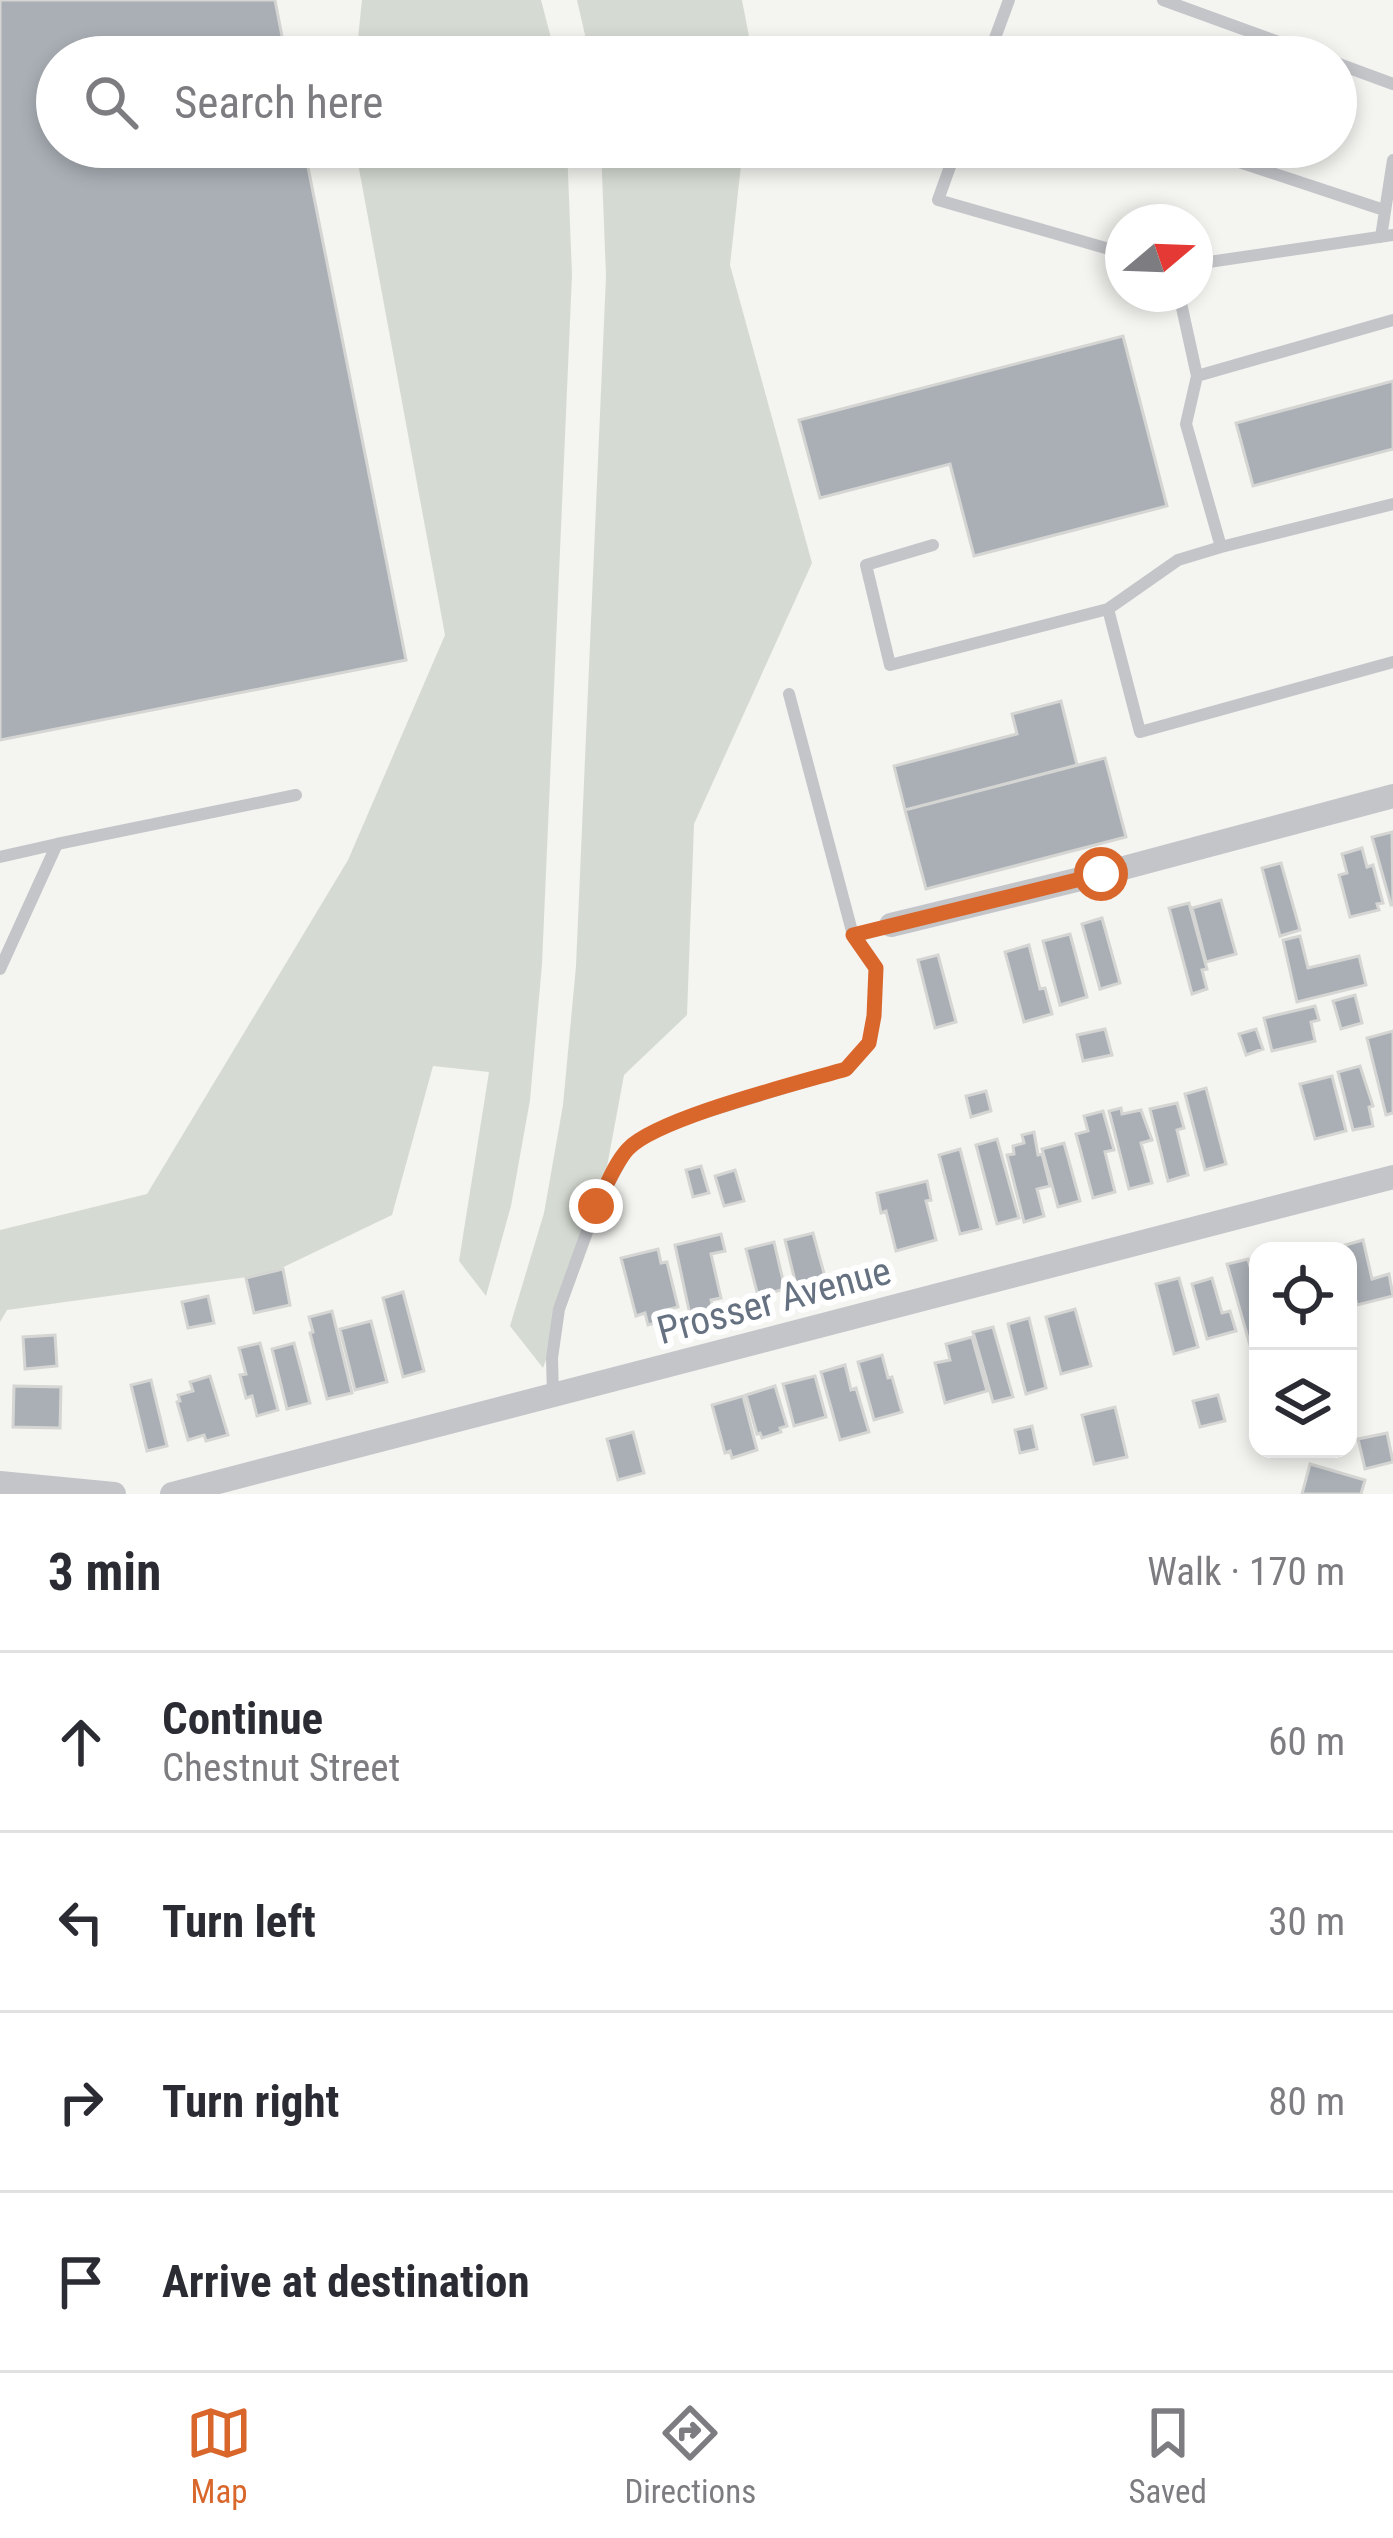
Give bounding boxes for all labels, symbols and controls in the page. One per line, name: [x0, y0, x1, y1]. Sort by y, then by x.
search box: [36, 36, 1357, 168]
icon: search: [78, 69, 144, 135]
text: Search here: [174, 76, 383, 129]
north arrow: [1105, 204, 1213, 312]
route start: [1074, 847, 1128, 901]
route end: [569, 1179, 623, 1233]
map controls: [1249, 1242, 1357, 1458]
button: locate: [1249, 1242, 1357, 1350]
street label: Prosser Avenue: [652, 1248, 896, 1354]
button: layers: [1249, 1350, 1357, 1458]
text: 3 min: [48, 1543, 161, 1602]
text: Walk · 170 m: [1147, 1549, 1345, 1595]
text: Continue: [162, 1692, 323, 1745]
icon: ahead: [48, 1709, 114, 1775]
text: 60 m: [1268, 1719, 1345, 1765]
text: Chestnut Street: [162, 1745, 400, 1791]
icon: left: [48, 1889, 114, 1955]
text: Turn left: [162, 1895, 316, 1948]
text: 30 m: [1268, 1899, 1345, 1945]
icon: right: [48, 2069, 114, 2135]
text: Turn right: [162, 2075, 339, 2128]
text: 80 m: [1268, 2079, 1345, 2125]
icon: arrive: [48, 2249, 114, 2315]
text: Arrive at destination: [162, 2255, 530, 2308]
tab: Map: [186, 2400, 252, 2511]
tab: Directions: [624, 2400, 756, 2511]
tab: Saved: [1128, 2400, 1207, 2511]

